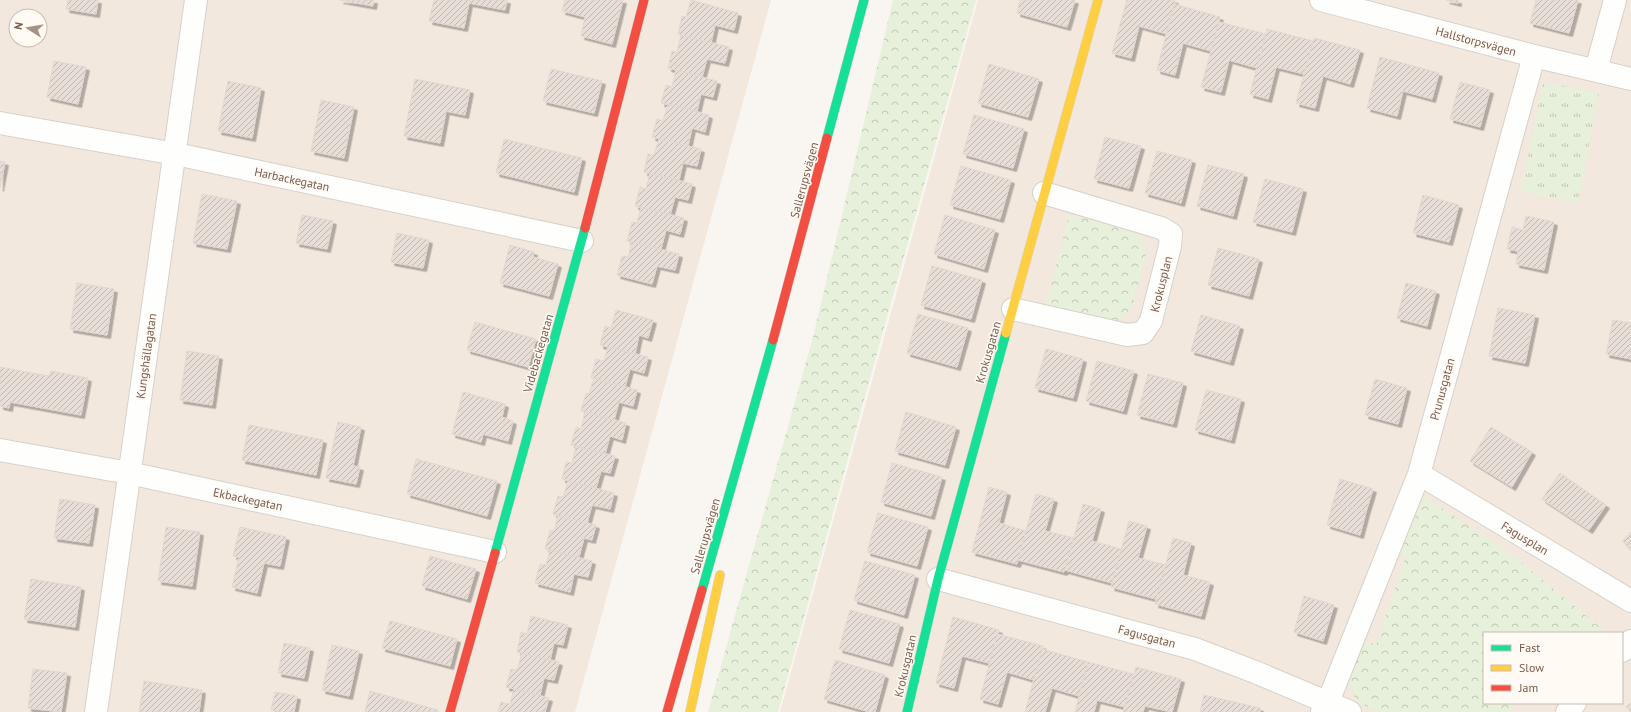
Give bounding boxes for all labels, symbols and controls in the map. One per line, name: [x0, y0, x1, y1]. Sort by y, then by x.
north arrow: [8, 8, 48, 48]
text: N: [11, 21, 26, 31]
street label: Hallstorpsvägen: [1434, 23, 1518, 59]
street label: Sallerupsvägen: [787, 140, 821, 220]
street label: Harbackegatan: [253, 164, 331, 194]
street label: Krokusplan: [1147, 254, 1175, 314]
street label: Kungshällagatan: [133, 312, 159, 400]
street label: Videbackegatan: [519, 312, 556, 395]
street label: Krokusgatan: [972, 319, 1004, 385]
street label: Prunusgatan: [1426, 356, 1458, 422]
street label: Ekbackegatan: [212, 484, 284, 514]
street label: Sallerupsvägen: [687, 496, 723, 576]
street label: Fagusplan: [1499, 518, 1551, 558]
street label: Fagusgatan: [1117, 621, 1177, 651]
legend: [1483, 632, 1623, 704]
street label: Krokusgatan: [891, 633, 919, 699]
text: Fast: [1519, 640, 1540, 655]
text: Slow: [1519, 660, 1544, 675]
text: Jam: [1518, 680, 1538, 695]

